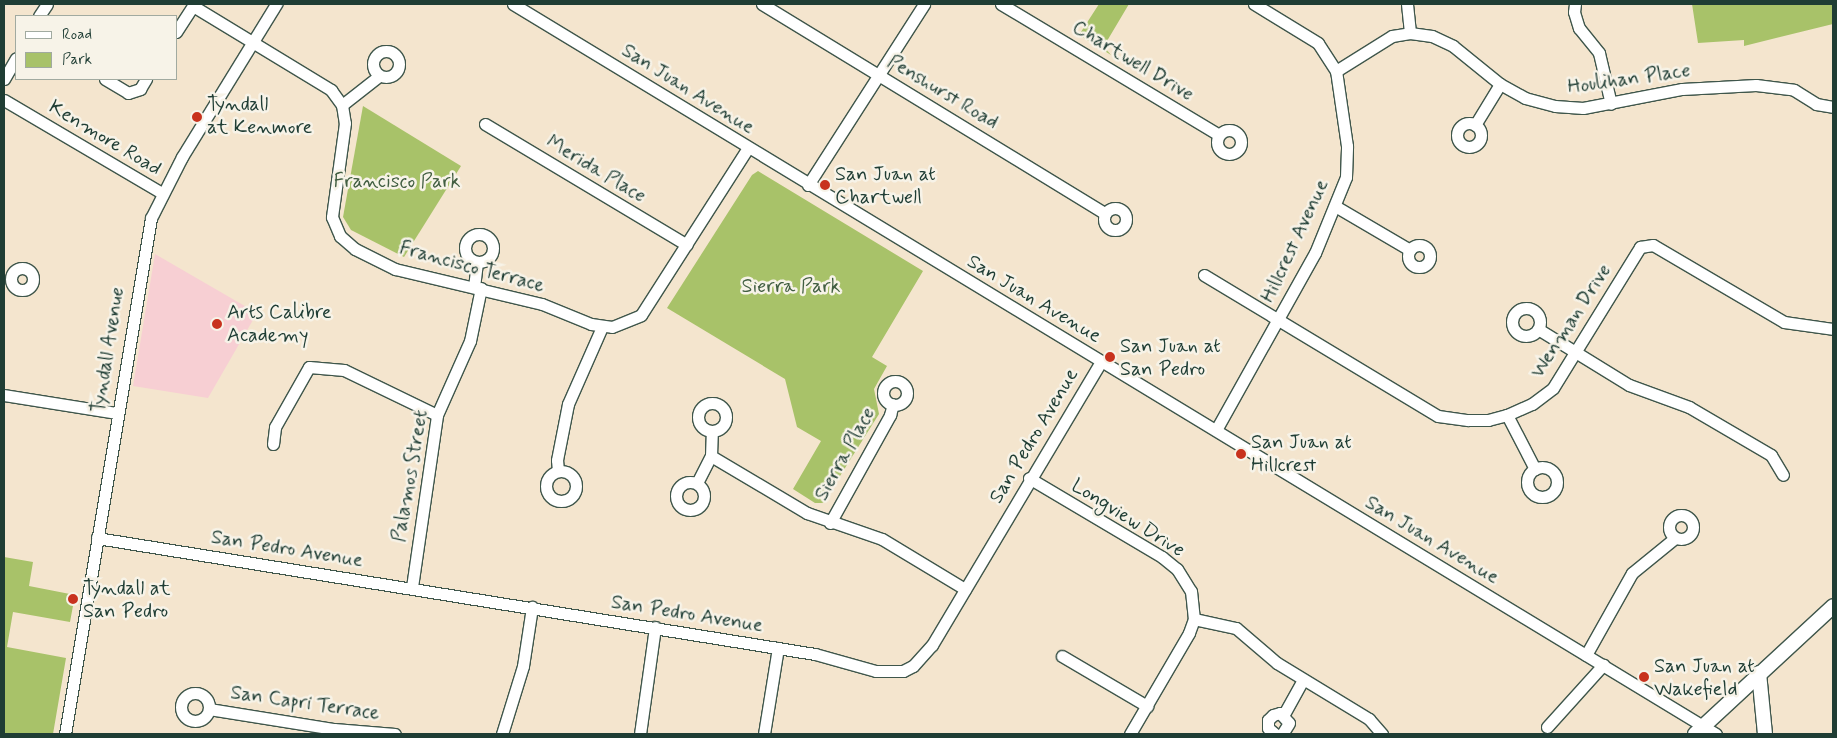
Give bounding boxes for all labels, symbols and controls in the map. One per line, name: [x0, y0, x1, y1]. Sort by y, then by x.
legend: [15, 15, 178, 80]
street label: Chartwell Drive: [1068, 16, 1198, 106]
text: Road: [62, 25, 92, 45]
street label: San Juan Avenue: [619, 40, 757, 138]
street label: Penshurst Road: [883, 49, 1003, 135]
text: Park: [62, 50, 92, 70]
street label: Houlihan Place: [1567, 59, 1691, 99]
place label: Tyndall at Kenmore: [207, 93, 315, 140]
street label: Kenmore Road: [44, 95, 166, 181]
marker: Tyndall at Kenmore: [191, 111, 203, 123]
street label: Merida Place: [542, 130, 650, 208]
place label: San Juan at Chartwell: [835, 162, 941, 209]
park label: Francisco Park: [334, 169, 460, 193]
street label: Hillcrest Avenue: [1256, 176, 1334, 306]
marker: San Juan at Chartwell: [819, 179, 831, 191]
street label: Francisco Terrace: [397, 236, 547, 298]
street label: San Juan Avenue: [965, 251, 1103, 347]
street label: Wenman Drive: [1526, 260, 1616, 382]
park label: Sierra Park: [742, 274, 840, 298]
street label: Tyndall Avenue: [86, 284, 130, 416]
place label: Arts Calibre Academy: [227, 300, 332, 347]
marker: Arts Calibre Academy: [211, 318, 223, 330]
place label: San Juan at San Pedro: [1120, 334, 1226, 381]
marker: San Juan at San Pedro: [1104, 351, 1116, 363]
street label: San Pedro Avenue: [985, 365, 1083, 507]
street label: Sierra Place: [810, 403, 880, 505]
street label: Palamos Street: [386, 406, 434, 546]
place label: San Juan at Hillcrest: [1251, 430, 1357, 477]
marker: San Juan at Hillcrest: [1235, 448, 1247, 460]
street label: Longview Drive: [1068, 474, 1188, 562]
street label: San Juan Avenue: [1363, 492, 1501, 588]
street label: San Pedro Avenue: [210, 525, 364, 573]
place label: Tyndall at San Pedro: [83, 576, 171, 623]
street label: San Pedro Avenue: [610, 590, 764, 638]
marker: Tyndall at San Pedro: [67, 593, 79, 605]
place label: San Juan at Wakefield: [1654, 654, 1760, 701]
marker: San Juan at Wakefield: [1638, 671, 1650, 683]
street label: San Capri Terrace: [228, 680, 382, 726]

